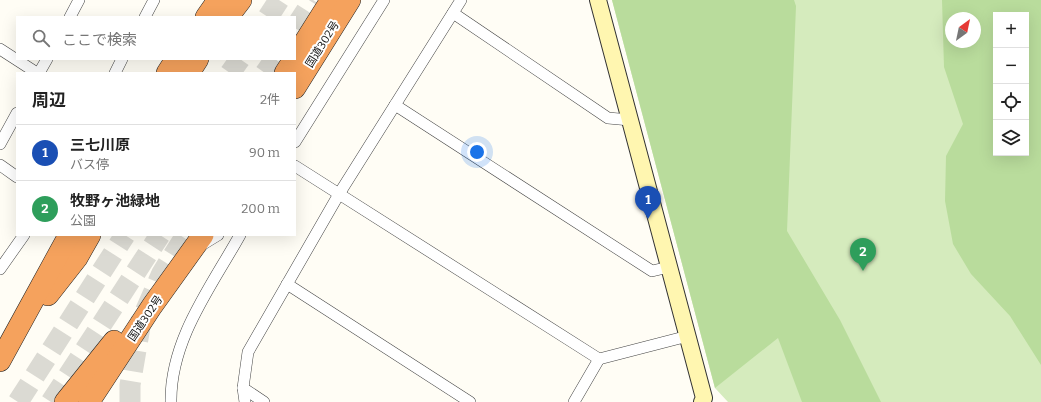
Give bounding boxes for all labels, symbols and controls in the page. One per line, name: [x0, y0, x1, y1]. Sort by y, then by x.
north arrow: [945, 12, 981, 48]
map controls: [993, 12, 1029, 156]
button: +: [993, 12, 1029, 48]
search box: [16, 16, 296, 60]
street label: 国道302号: [303, 19, 342, 70]
icon: search: [30, 27, 52, 49]
text: ここで検索: [62, 31, 137, 49]
button: −: [993, 48, 1029, 84]
button: locate: [993, 84, 1029, 120]
text: 周辺: [32, 90, 66, 111]
text: 2件: [260, 92, 280, 107]
button: layers: [993, 120, 1029, 156]
text: 三七川原: [70, 136, 130, 154]
your location: [467, 142, 487, 162]
text: 1: [42, 145, 48, 160]
text: 90 m: [249, 145, 280, 160]
text: バス停: [70, 157, 109, 172]
pin: 1: [635, 186, 661, 219]
text: 牧野ヶ池緑地: [70, 192, 160, 210]
text: 2: [41, 201, 49, 216]
text: 200 m: [241, 201, 280, 216]
text: 公園: [70, 213, 96, 228]
pin: 2: [850, 238, 876, 271]
street label: 国道302号: [125, 293, 165, 344]

